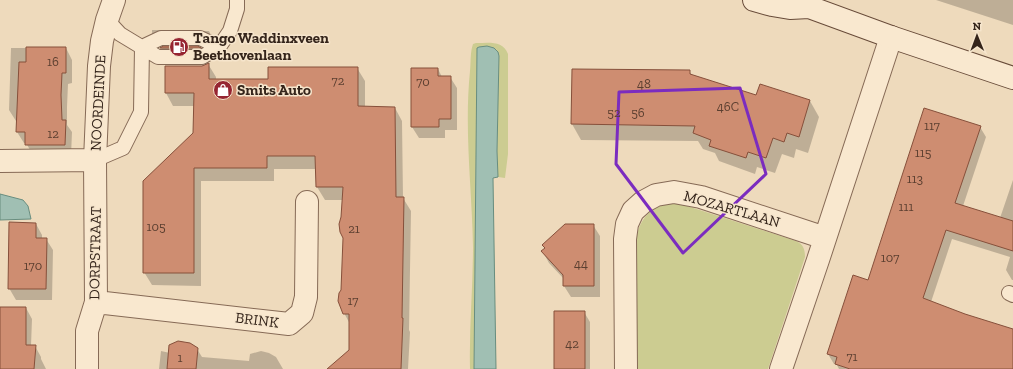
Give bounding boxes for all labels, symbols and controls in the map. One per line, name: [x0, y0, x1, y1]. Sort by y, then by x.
north arrow: [957, 16, 997, 56]
text: N: [973, 20, 982, 33]
place label: Tango Waddinxveen Beethovenlaan: [193, 29, 329, 64]
fuel station icon: Tango Waddinxveen Beethovenlaan: [168, 36, 190, 58]
house number: 16: [47, 54, 59, 69]
street label: NOORDEINDE: [86, 54, 110, 151]
house number: 72: [332, 73, 345, 88]
house number: 70: [416, 74, 430, 89]
house number: 48: [637, 76, 651, 91]
shop icon: Smits Auto: [212, 79, 234, 101]
place label: Smits Auto: [237, 81, 311, 99]
house number: 46C: [717, 99, 739, 114]
house number: 52: [607, 105, 621, 120]
house number: 56: [631, 105, 645, 120]
house number: 117: [924, 118, 940, 133]
house number: 12: [47, 126, 59, 141]
house number: 115: [915, 145, 932, 160]
house number: 113: [907, 171, 923, 186]
street label: MOZARTLAAN: [682, 187, 782, 231]
house number: 111: [898, 199, 914, 214]
street label: DORPSTRAAT: [85, 206, 105, 300]
house number: 105: [146, 219, 166, 234]
house number: 21: [348, 221, 360, 236]
house number: 107: [881, 250, 899, 265]
house number: 44: [574, 256, 588, 271]
house number: 170: [24, 258, 42, 273]
house number: 17: [348, 293, 358, 308]
street label: BRINK: [234, 308, 280, 332]
house number: 42: [565, 336, 579, 351]
house number: 71: [846, 349, 858, 364]
house number: 1: [177, 350, 183, 365]

